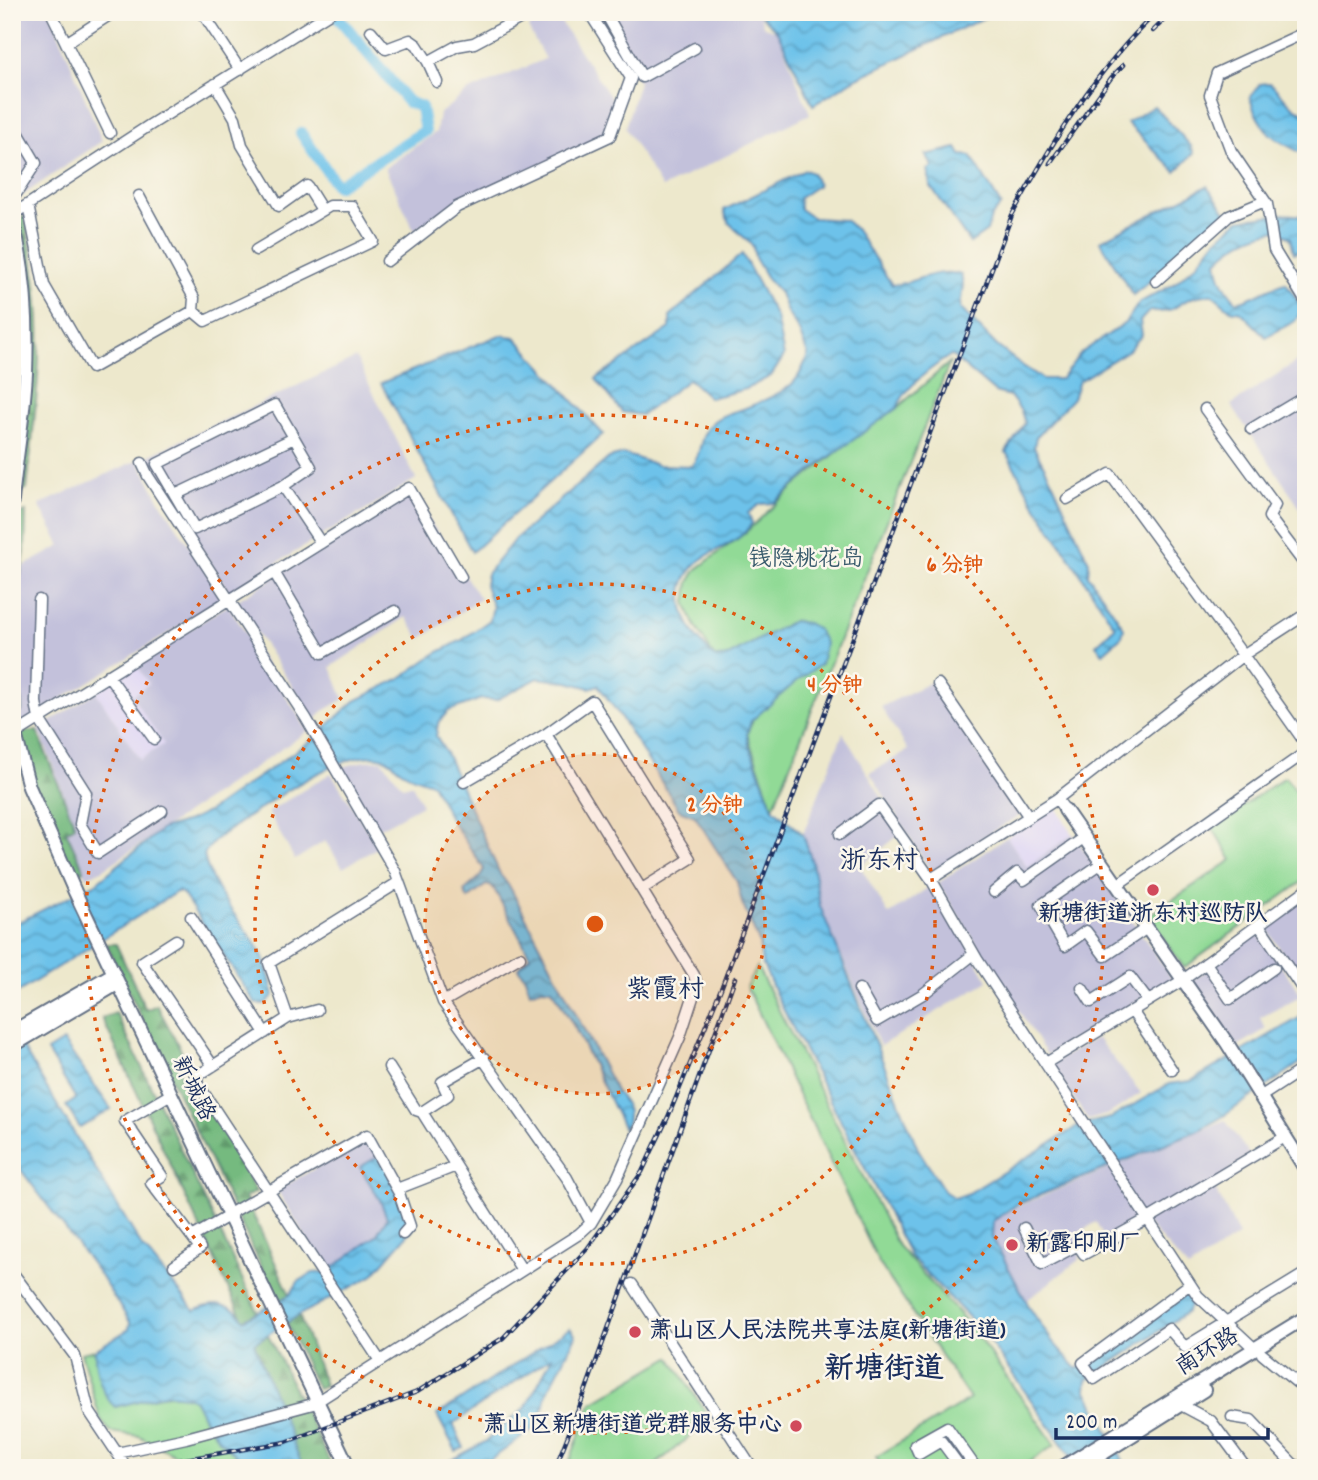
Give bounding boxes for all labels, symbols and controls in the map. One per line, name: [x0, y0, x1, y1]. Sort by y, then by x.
park label: 钱隐桃花岛: [749, 544, 864, 577]
text: 6 分钟: [926, 552, 984, 582]
text: 4 分钟: [807, 672, 863, 702]
text: 2 分钟: [687, 792, 743, 822]
district label: 浙东村: [840, 844, 918, 881]
marker: 新塘街道浙东村巡防队: [1145, 882, 1161, 898]
place label: 新塘街道浙东村巡防队: [1038, 899, 1268, 932]
centre of rings: [583, 912, 607, 936]
district label: 紫霞村: [626, 973, 704, 1010]
street label: 新城路: [162, 1051, 222, 1127]
place label: 新露印刷厂: [1026, 1229, 1141, 1262]
marker: 新露印刷厂: [1004, 1237, 1020, 1253]
place label: 萧山区人民法院共享法庭(新塘街道): [649, 1316, 1006, 1349]
street label: 南环路: [1170, 1321, 1246, 1385]
marker: 萧山区人民法院共享法庭(新塘街道): [627, 1324, 643, 1340]
district label: 新塘街道: [824, 1350, 944, 1393]
scale bar: [1056, 1396, 1267, 1440]
text: 200 m: [1066, 1409, 1117, 1439]
place label: 萧山区新塘街道党群服务中心: [483, 1410, 782, 1443]
marker: 萧山区新塘街道党群服务中心: [788, 1418, 804, 1434]

